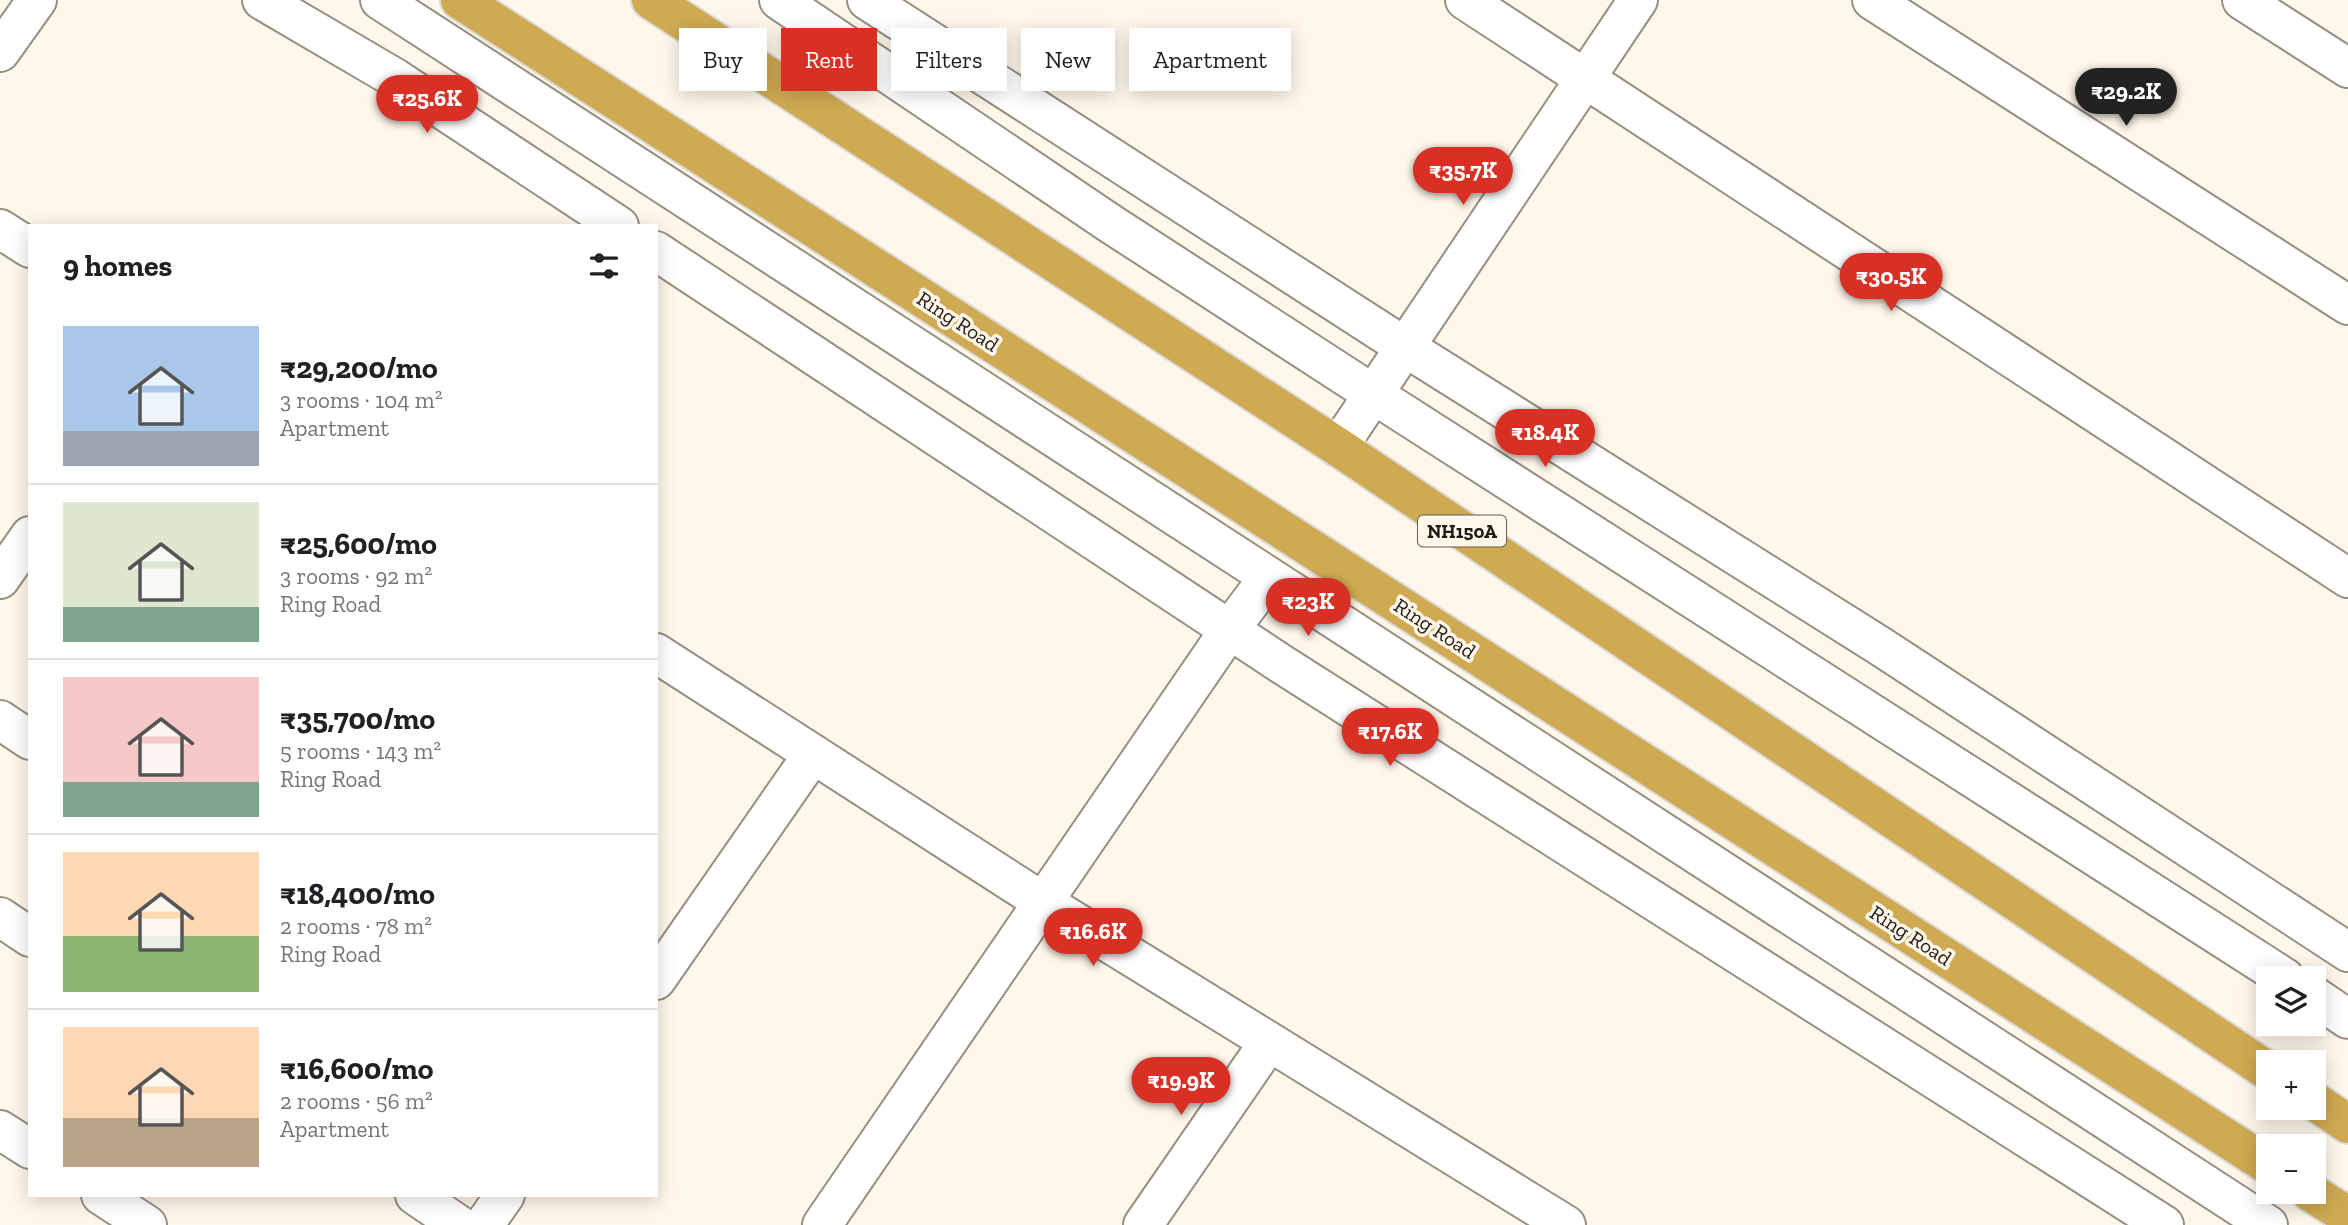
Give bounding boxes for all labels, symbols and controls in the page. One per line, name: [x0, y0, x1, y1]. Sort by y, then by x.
chip: Buy: [679, 28, 767, 91]
chip: Rent: [781, 28, 877, 91]
chip: Filters: [891, 28, 1007, 91]
chip: New: [1021, 28, 1115, 91]
chip: Apartment: [1129, 28, 1291, 91]
pin: ₹29.2K: [2069, 68, 2183, 128]
pin: ₹25.6K: [370, 76, 484, 135]
text: ₹29.2K: [2091, 77, 2161, 105]
text: ₹25.6K: [392, 84, 462, 112]
pin: ₹35.7K: [1406, 148, 1520, 207]
text: ₹35.7K: [1429, 156, 1497, 184]
icon: filters: [585, 247, 623, 285]
text: 9 homes: [63, 248, 172, 284]
pin: ₹30.5K: [1834, 254, 1948, 313]
text: ₹30.5K: [1856, 262, 1926, 290]
street label: Ring Road: [912, 285, 1004, 357]
text: ₹29,200/mo: [280, 350, 438, 386]
icon: home: [119, 354, 203, 438]
text: 3 rooms · 104 m²: [280, 386, 443, 414]
pin: ₹18.4K: [1488, 410, 1602, 469]
text: Apartment: [280, 414, 389, 442]
text: ₹18.4K: [1511, 418, 1579, 446]
road number: NH150A: [1418, 516, 1506, 546]
text: ₹25,600/mo: [280, 526, 437, 562]
icon: home: [119, 530, 203, 614]
text: 3 rooms · 92 m²: [280, 562, 432, 590]
pin: ₹23K: [1267, 578, 1349, 638]
text: ₹23K: [1282, 587, 1334, 615]
text: Ring Road: [280, 590, 381, 618]
street label: Ring Road: [1389, 592, 1481, 664]
text: ₹35,700/mo: [280, 701, 435, 737]
icon: home: [119, 705, 203, 789]
pin: ₹17.6K: [1333, 708, 1447, 768]
text: ₹17.6K: [1358, 717, 1422, 745]
text: 5 rooms · 143 m²: [280, 737, 441, 765]
text: Ring Road: [280, 765, 381, 793]
text: ₹18,400/mo: [280, 876, 435, 912]
icon: home: [119, 880, 203, 964]
street label: Ring Road: [1865, 899, 1957, 971]
pin: ₹16.6K: [1036, 908, 1150, 968]
text: 2 rooms · 78 m²: [280, 912, 432, 940]
text: ₹16.6K: [1060, 917, 1126, 945]
text: Ring Road: [280, 940, 381, 968]
map controls: [2256, 966, 2326, 1204]
button: layers: [2256, 966, 2326, 1036]
button: +: [2256, 1050, 2326, 1120]
text: ₹16,600/mo: [280, 1051, 433, 1087]
icon: home: [119, 1055, 203, 1139]
pin: ₹19.9K: [1124, 1058, 1238, 1117]
text: ₹19.9K: [1147, 1066, 1215, 1094]
text: 2 rooms · 56 m²: [280, 1087, 433, 1115]
text: Apartment: [280, 1115, 389, 1143]
button: −: [2256, 1134, 2326, 1204]

